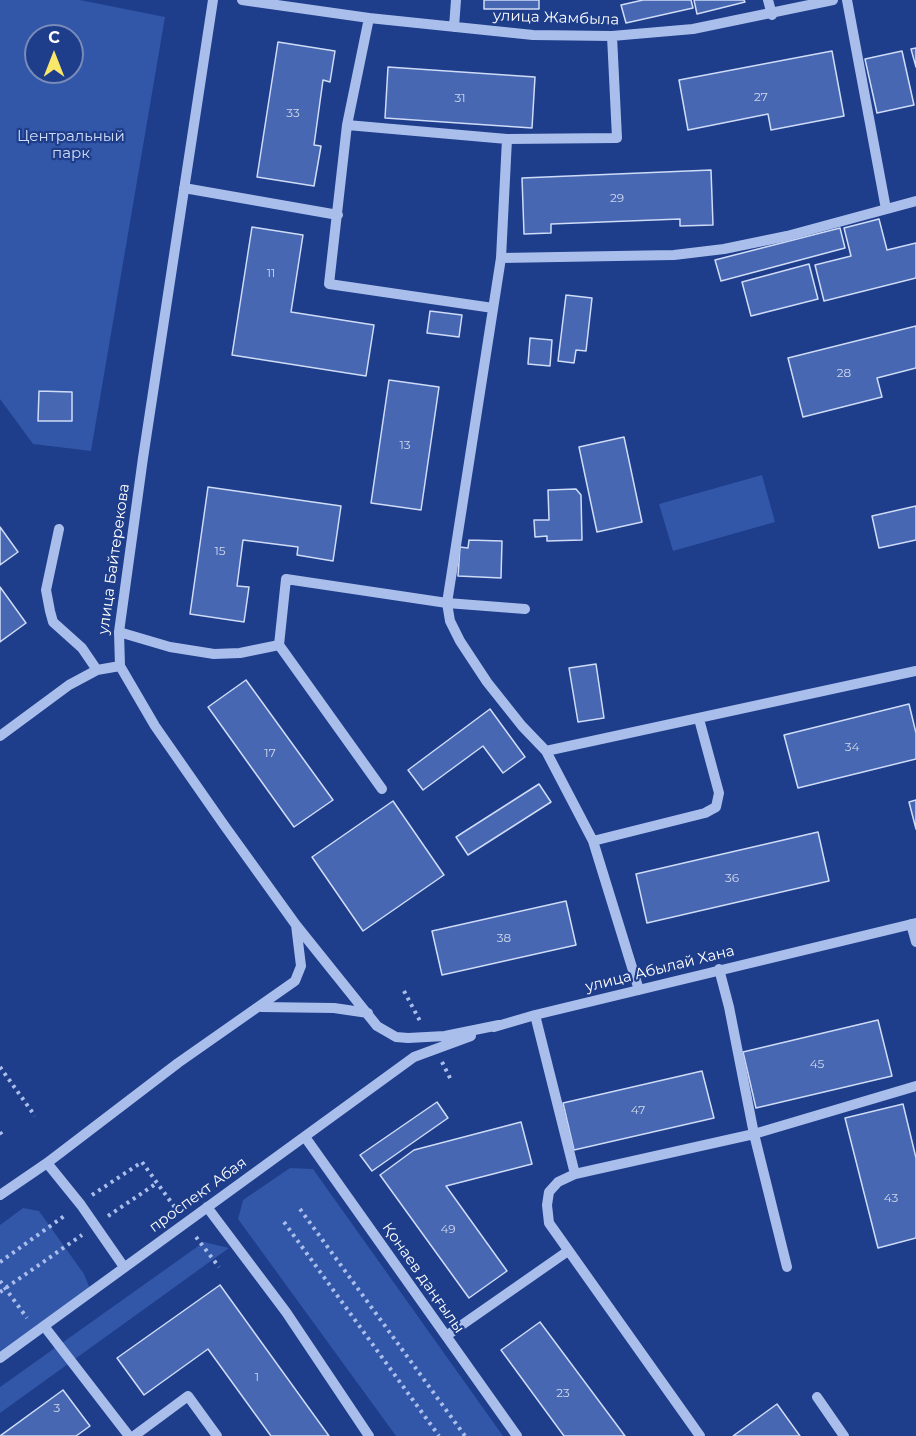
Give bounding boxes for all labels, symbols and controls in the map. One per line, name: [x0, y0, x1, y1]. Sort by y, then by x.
street label: улица Жамбыла: [493, 7, 619, 29]
north arrow: [24, 24, 84, 84]
text: С: [48, 28, 60, 47]
house number: 27: [754, 90, 768, 104]
house number: 31: [454, 91, 466, 105]
house number: 33: [286, 106, 300, 120]
park label: Центральный парк: [17, 128, 125, 163]
house number: 29: [610, 191, 624, 205]
house number: 11: [267, 266, 275, 280]
house number: 28: [837, 366, 851, 380]
house number: 13: [399, 438, 411, 452]
street label: улица Байтерекова: [95, 482, 133, 636]
house number: 15: [214, 544, 226, 558]
house number: 34: [845, 740, 859, 754]
house number: 17: [264, 746, 276, 760]
house number: 36: [725, 871, 739, 885]
house number: 38: [497, 931, 511, 945]
street label: улица Абылай Хана: [584, 942, 736, 996]
house number: 45: [810, 1057, 824, 1071]
house number: 47: [631, 1103, 645, 1117]
street label: проспект Абая: [146, 1154, 250, 1236]
house number: 43: [884, 1191, 898, 1205]
street label: Қонаев даңғылы: [378, 1219, 468, 1337]
house number: 49: [440, 1222, 456, 1236]
house number: 1: [255, 1370, 259, 1384]
house number: 23: [556, 1386, 570, 1400]
house number: 3: [54, 1401, 60, 1415]

